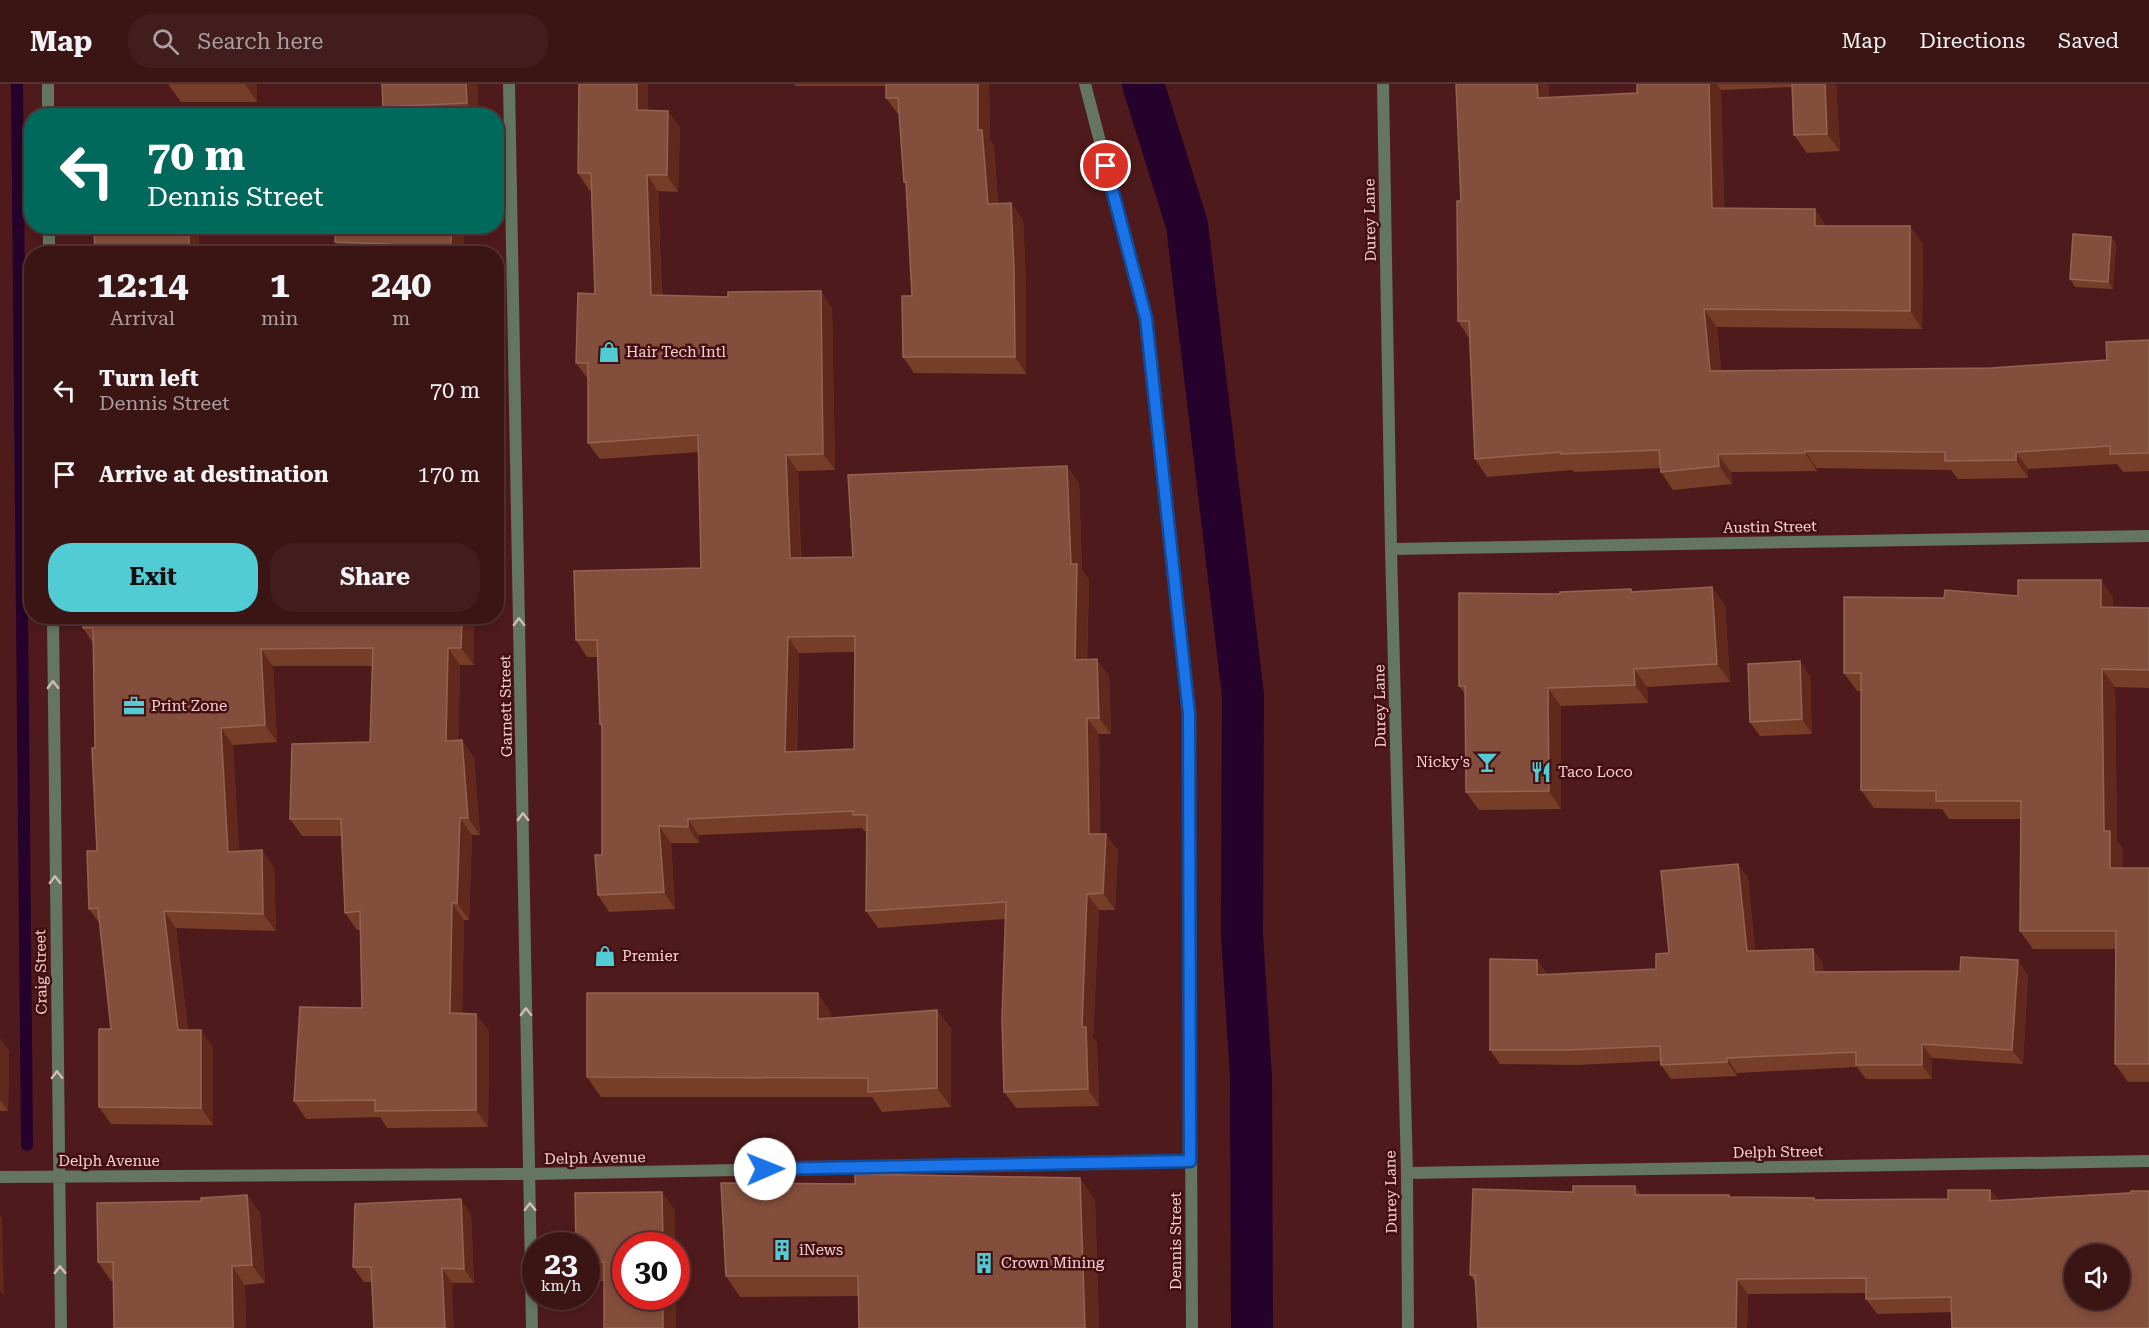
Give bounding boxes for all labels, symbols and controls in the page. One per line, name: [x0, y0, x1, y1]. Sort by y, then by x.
search box: [128, 14, 548, 68]
text: Map: [30, 25, 92, 58]
icon: search: [149, 25, 182, 58]
text: Search here: [197, 29, 323, 54]
text: Map: [1842, 29, 1886, 53]
text: Directions: [1919, 29, 2025, 53]
text: Saved: [2058, 29, 2119, 53]
text: 70 m: [147, 131, 245, 180]
icon: left: [48, 132, 126, 210]
pin: [1080, 140, 1131, 191]
icon: arrive: [1089, 149, 1122, 182]
street label: Durey Lane: [1360, 178, 1380, 262]
text: Dennis Street: [147, 181, 324, 213]
text: 12:14: [97, 264, 188, 306]
text: 1: [270, 264, 290, 306]
text: 240: [371, 264, 431, 306]
text: Arrival: [110, 306, 175, 330]
text: min: [261, 306, 298, 330]
text: m: [392, 306, 410, 330]
shop icon: Hair Tech Intl: [597, 340, 621, 364]
place label: Hair Tech Intl: [626, 343, 726, 361]
text: Turn left: [99, 366, 199, 391]
icon: left: [48, 374, 81, 407]
text: 70 m: [430, 378, 480, 403]
text: Dennis Street: [99, 391, 230, 415]
icon: arrive: [48, 458, 81, 491]
text: Arrive at destination: [99, 462, 328, 487]
text: 170 m: [417, 462, 480, 487]
street label: Austin Street: [1723, 517, 1817, 537]
button: Exit: [48, 543, 258, 612]
button: Share: [270, 543, 480, 612]
one-way arrow: [513, 617, 525, 626]
street label: Garnett Street: [496, 654, 516, 757]
street label: Durey Lane: [1370, 664, 1390, 748]
one-way arrow: [47, 680, 59, 689]
office icon: Print Zone: [122, 694, 146, 718]
place label: Print Zone: [151, 697, 227, 715]
bar icon: Nicky's: [1475, 750, 1499, 774]
place label: Nicky's: [1416, 753, 1470, 771]
restaurant icon: Taco Loco: [1529, 760, 1553, 784]
place label: Taco Loco: [1558, 763, 1633, 781]
one-way arrow: [517, 812, 529, 821]
one-way arrow: [49, 875, 61, 884]
street label: Craig Street: [31, 929, 51, 1015]
shop icon: Premier: [593, 944, 617, 968]
place label: Premier: [622, 947, 679, 965]
one-way arrow: [520, 1007, 533, 1016]
one-way arrow: [51, 1070, 63, 1079]
position arrow: [733, 1137, 797, 1201]
street label: Delph Street: [1732, 1142, 1824, 1162]
street label: Delph Avenue: [544, 1148, 646, 1168]
street label: Durey Lane: [1381, 1150, 1401, 1234]
street label: Delph Avenue: [58, 1152, 160, 1170]
street label: Dennis Street: [1167, 1192, 1185, 1290]
one-way arrow: [524, 1202, 536, 1211]
speed limit sign: 30: [612, 1232, 690, 1310]
building icon: iNews: [770, 1238, 794, 1262]
place label: iNews: [799, 1241, 843, 1259]
map controls: [2064, 1244, 2130, 1310]
button: sound: [2064, 1244, 2130, 1310]
text: 23: [544, 1246, 578, 1281]
building icon: Crown Mining: [972, 1251, 996, 1275]
place label: Crown Mining: [1001, 1254, 1105, 1272]
one-way arrow: [54, 1265, 66, 1274]
text: km/h: [541, 1277, 581, 1295]

